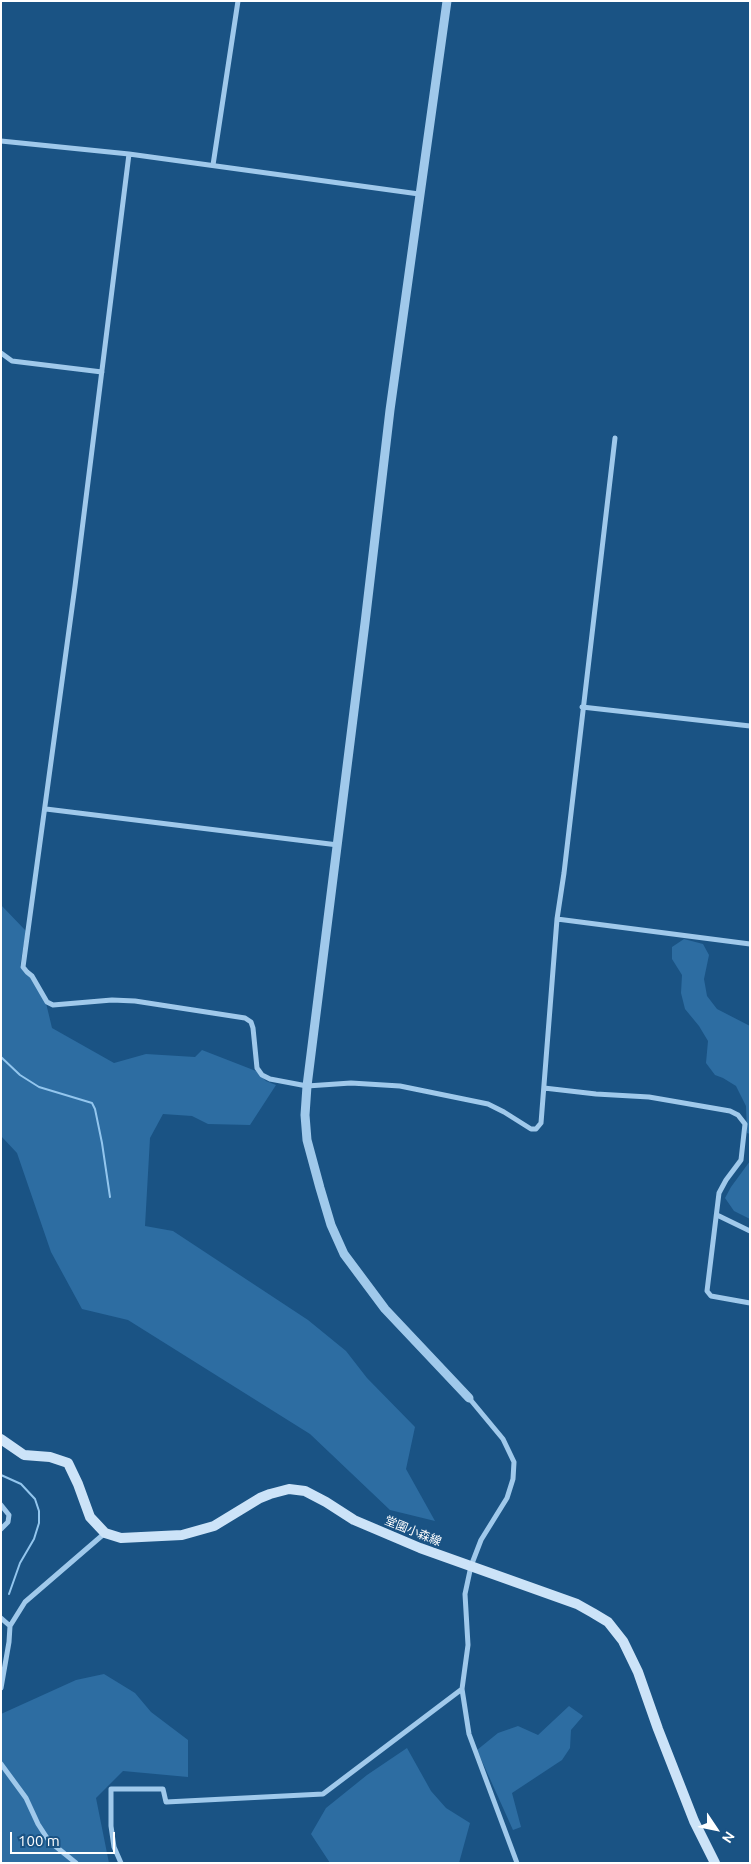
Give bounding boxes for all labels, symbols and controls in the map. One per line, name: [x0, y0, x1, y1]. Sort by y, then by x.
street label: 堂園小森線: [382, 1513, 444, 1549]
north arrow: [691, 1804, 741, 1854]
scale bar: [12, 1822, 118, 1854]
text: N: [719, 1829, 738, 1846]
text: 100 m: [18, 1832, 60, 1849]

